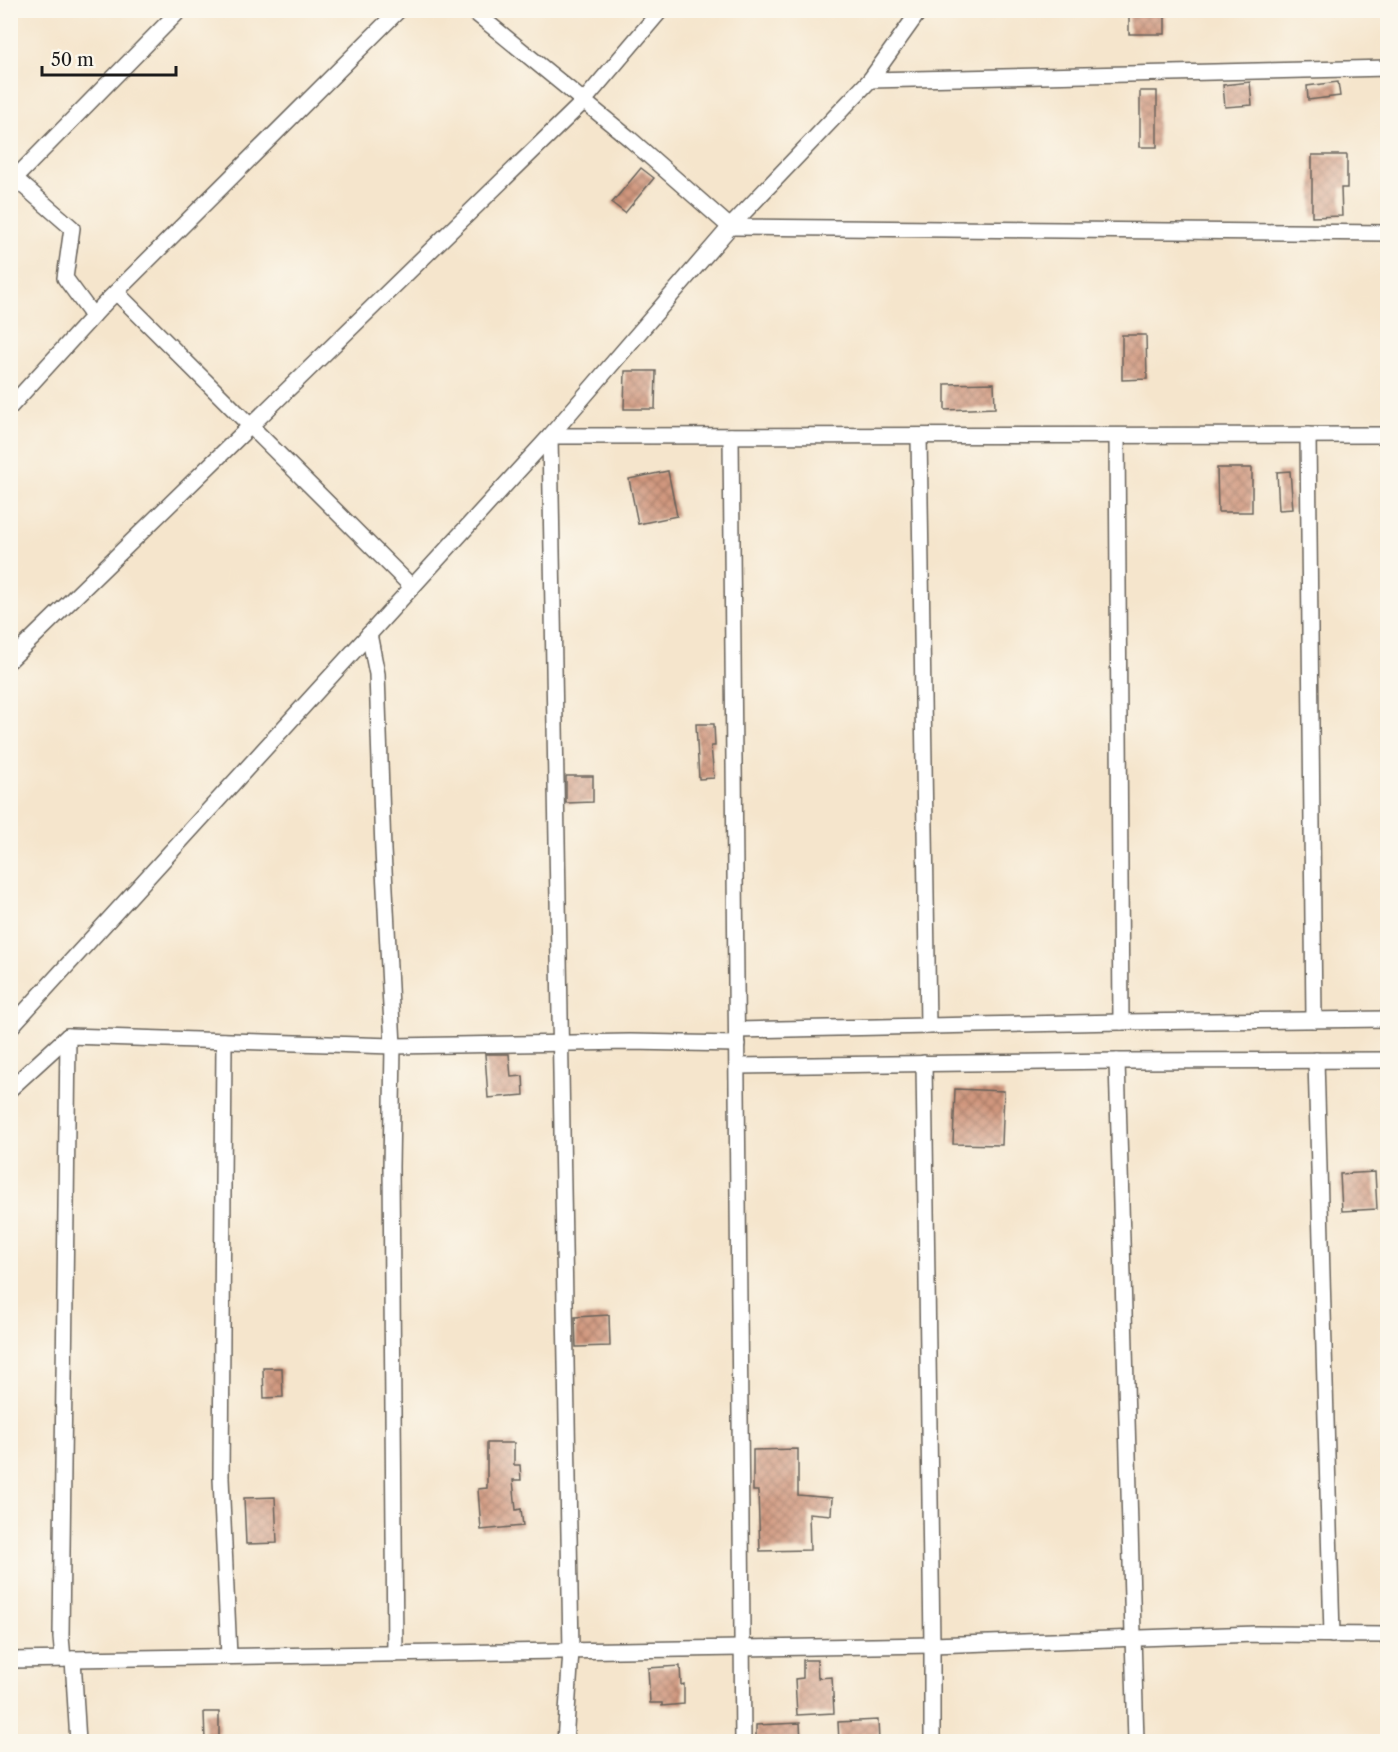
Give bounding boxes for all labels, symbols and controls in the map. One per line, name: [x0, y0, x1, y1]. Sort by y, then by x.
scale bar: [42, 39, 176, 77]
text: 50 m: [51, 49, 94, 71]

